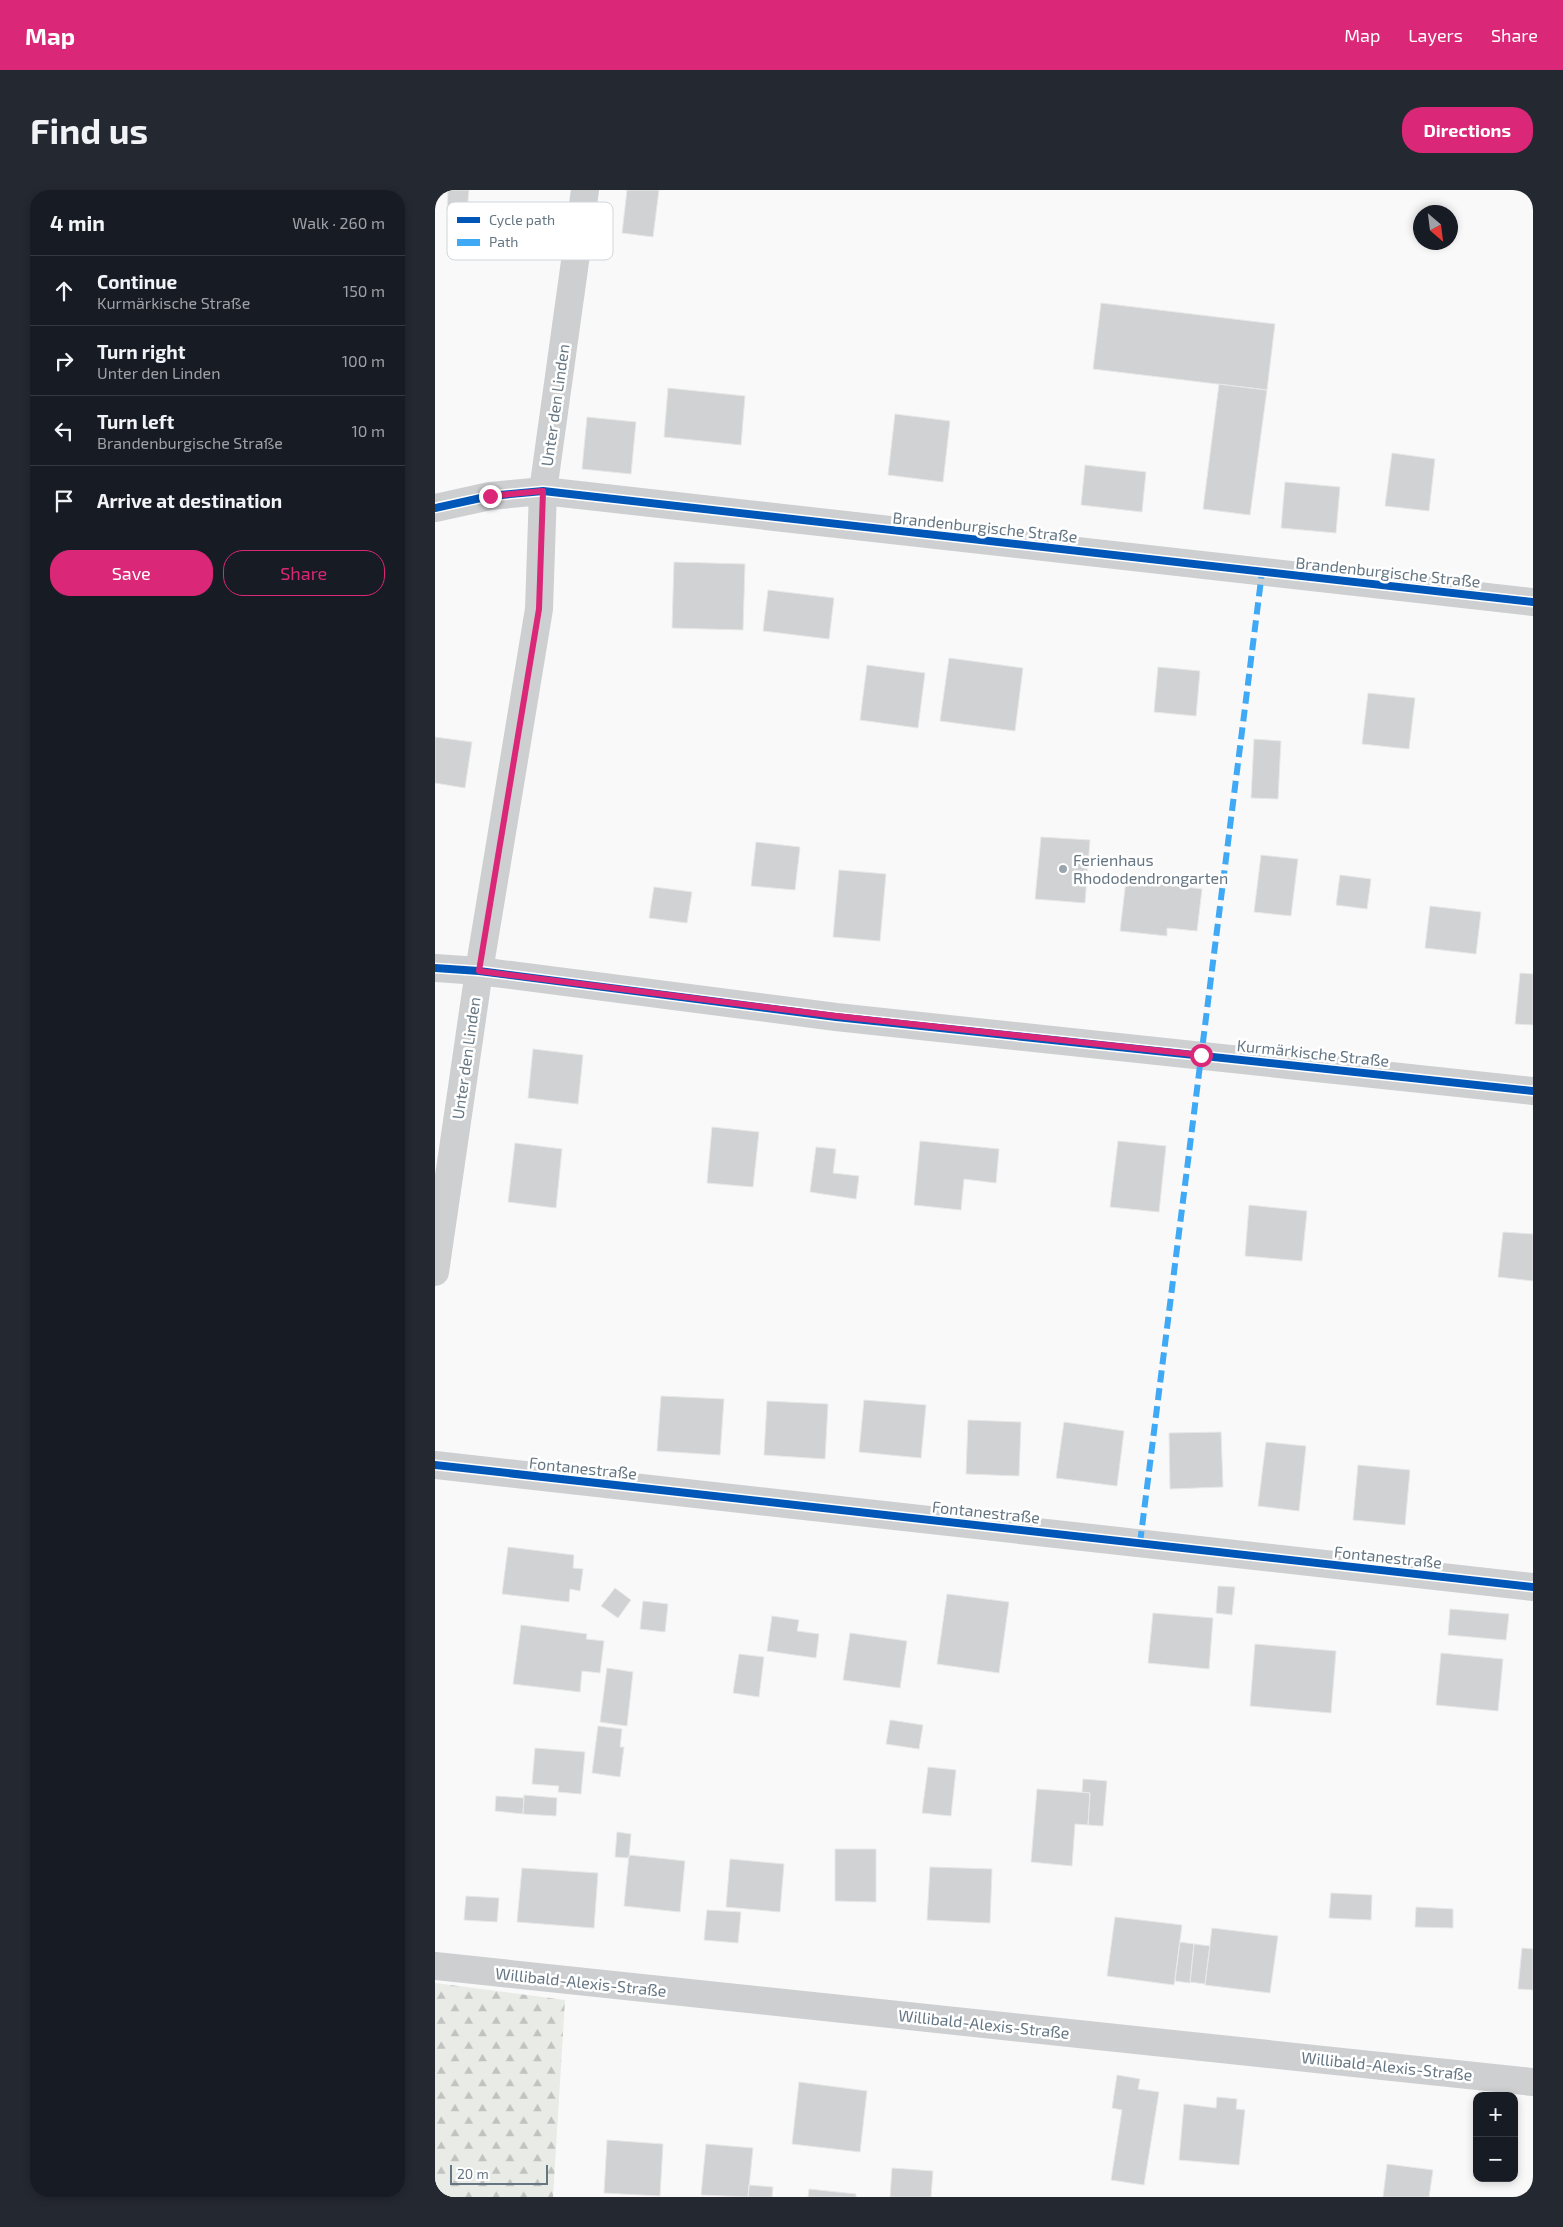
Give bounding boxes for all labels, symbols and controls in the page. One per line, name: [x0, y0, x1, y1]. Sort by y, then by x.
text: Map: [25, 21, 75, 50]
text: Map: [1344, 24, 1380, 46]
text: Layers: [1408, 24, 1463, 46]
text: Share: [1491, 24, 1538, 46]
button: Directions: [1402, 107, 1533, 153]
text: Find us: [30, 109, 148, 151]
legend: [447, 202, 613, 260]
north arrow: [1413, 205, 1458, 250]
text: 4 min: [50, 210, 105, 235]
text: Cycle path: [489, 211, 555, 228]
text: Walk · 260 m: [292, 213, 385, 232]
text: Path: [489, 233, 518, 250]
text: Continue: [97, 270, 177, 293]
icon: ahead: [50, 277, 78, 305]
text: 150 m: [343, 281, 385, 300]
text: Kurmärkische Straße: [97, 293, 250, 312]
text: Turn right: [97, 340, 185, 363]
street label: Unter den Linden: [537, 342, 573, 467]
icon: right: [50, 347, 78, 375]
text: 100 m: [342, 351, 385, 370]
text: Unter den Linden: [97, 363, 220, 382]
text: Turn left: [97, 410, 174, 433]
icon: left: [50, 417, 78, 445]
text: 10 m: [351, 421, 385, 440]
text: Brandenburgische Straße: [97, 433, 283, 452]
route end: [479, 485, 502, 508]
icon: arrive: [50, 487, 78, 515]
text: Arrive at destination: [97, 489, 282, 512]
street label: Brandenburgische Straße: [892, 507, 1079, 546]
button: Save: [50, 550, 213, 596]
button: Share: [223, 550, 385, 596]
street label: Brandenburgische Straße: [1295, 552, 1482, 591]
place label: Ferienhaus Rhododendrongarten: [1073, 850, 1228, 887]
marker: Ferienhaus Rhododendrongarten: [1057, 863, 1069, 875]
street label: Unter den Linden: [448, 995, 484, 1120]
street label: Kurmärkische Straße: [1236, 1035, 1390, 1070]
route start: [1190, 1044, 1213, 1067]
street label: Fontanestraße: [528, 1452, 638, 1483]
street label: Fontanestraße: [931, 1496, 1041, 1527]
street label: Fontanestraße: [1333, 1541, 1443, 1572]
street label: Willibald-Alexis-Straße: [495, 1963, 668, 2000]
street label: Willibald-Alexis-Straße: [898, 2005, 1071, 2042]
street label: Willibald-Alexis-Straße: [1301, 2047, 1474, 2084]
map controls: [1473, 2092, 1518, 2182]
button: +: [1473, 2092, 1518, 2137]
button: −: [1473, 2137, 1518, 2182]
scale bar: [450, 2162, 547, 2185]
text: 20 m: [457, 2165, 489, 2182]

